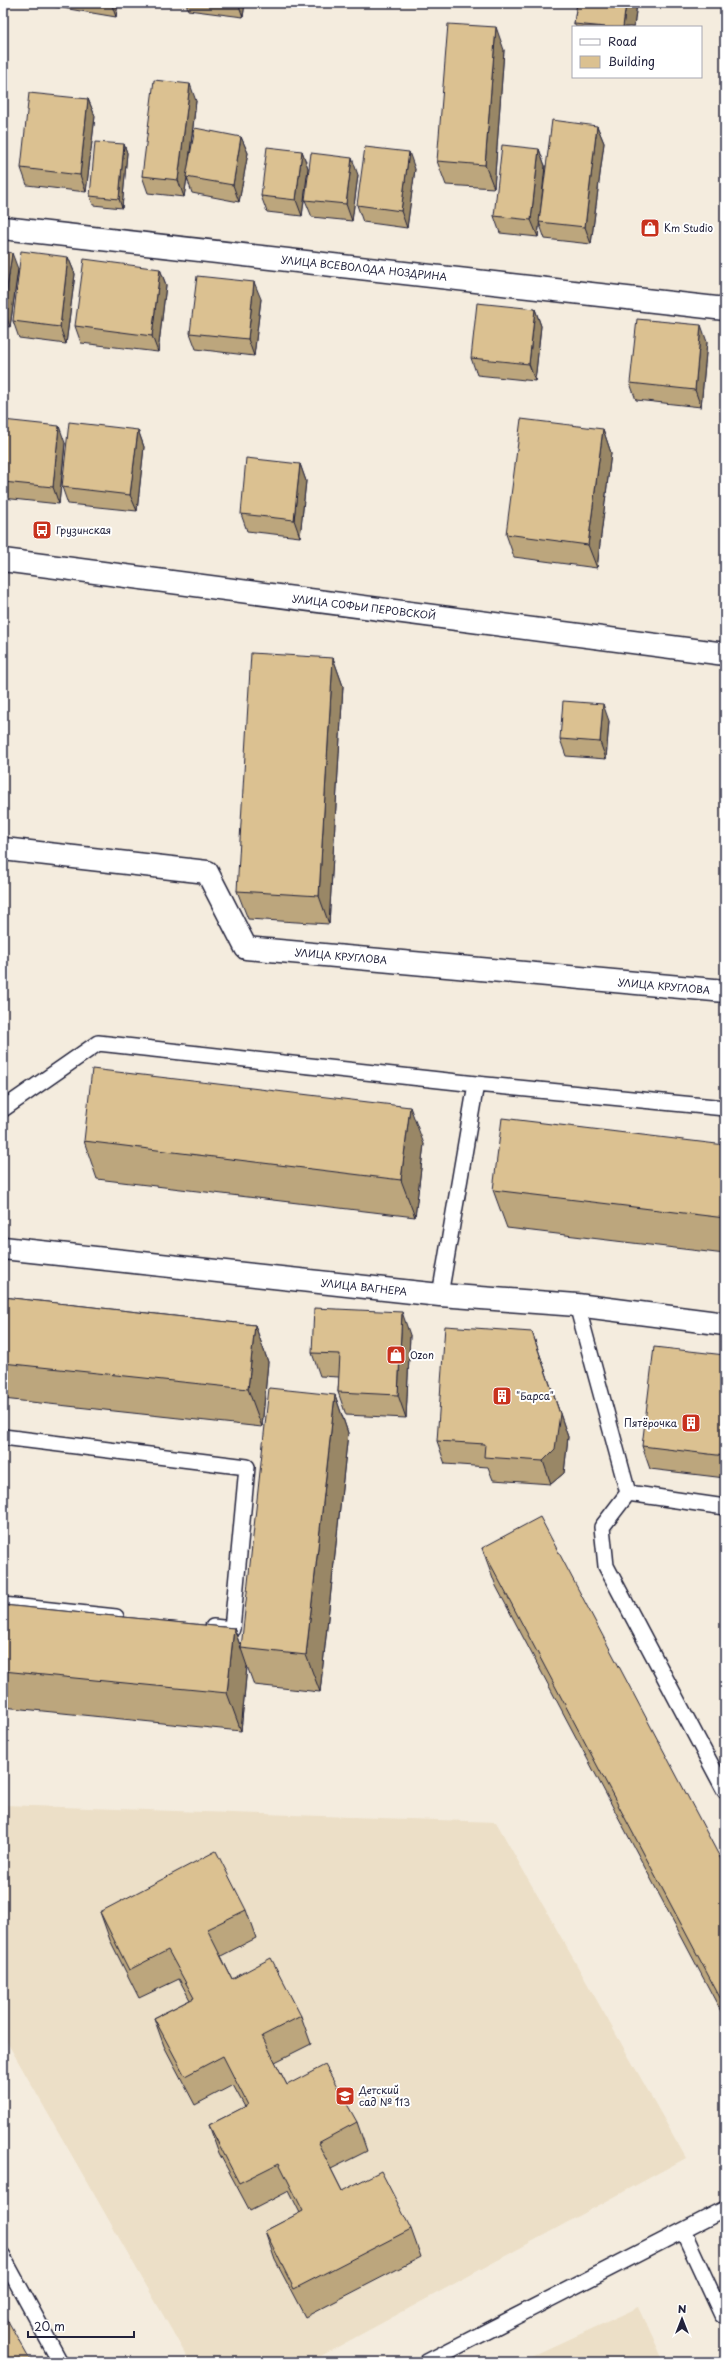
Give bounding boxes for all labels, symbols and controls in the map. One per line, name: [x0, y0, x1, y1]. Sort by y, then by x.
legend: [572, 26, 702, 78]
text: Road: [608, 32, 637, 50]
text: Building: [608, 52, 655, 70]
shop icon: Кm Studio: [639, 217, 661, 239]
place label: Кm Studio: [664, 220, 713, 235]
street label: УЛИЦА ВСЕВОЛОДА НОЗДРИНА: [280, 251, 448, 284]
bus stop icon: Грузинская: [31, 519, 53, 541]
place label: Грузинская: [56, 522, 111, 538]
street label: УЛИЦА СОФЬИ ПЕРОВСКОЙ: [291, 590, 437, 623]
street label: УЛИЦА КРУГЛОВА: [294, 944, 388, 967]
street label: УЛИЦА КРУГЛОВА: [617, 974, 711, 997]
street label: УЛИЦА ВАГНЕРА: [320, 1275, 408, 1299]
shop icon: Ozon: [385, 1344, 407, 1366]
place label: Ozon: [410, 1347, 434, 1362]
building icon: "Барса": [491, 1385, 513, 1407]
place label: "Барса": [516, 1388, 554, 1403]
building icon: Пятёрочка: [680, 1412, 702, 1434]
place label: Пятёрочка: [624, 1415, 678, 1430]
place label: Детский сад № 113: [358, 2082, 410, 2109]
school or university icon: Детский сад № 113: [334, 2085, 356, 2107]
north arrow: [662, 2299, 702, 2339]
text: N: [678, 2300, 687, 2317]
scale bar: [28, 2313, 134, 2339]
text: 20 m: [34, 2317, 65, 2335]

